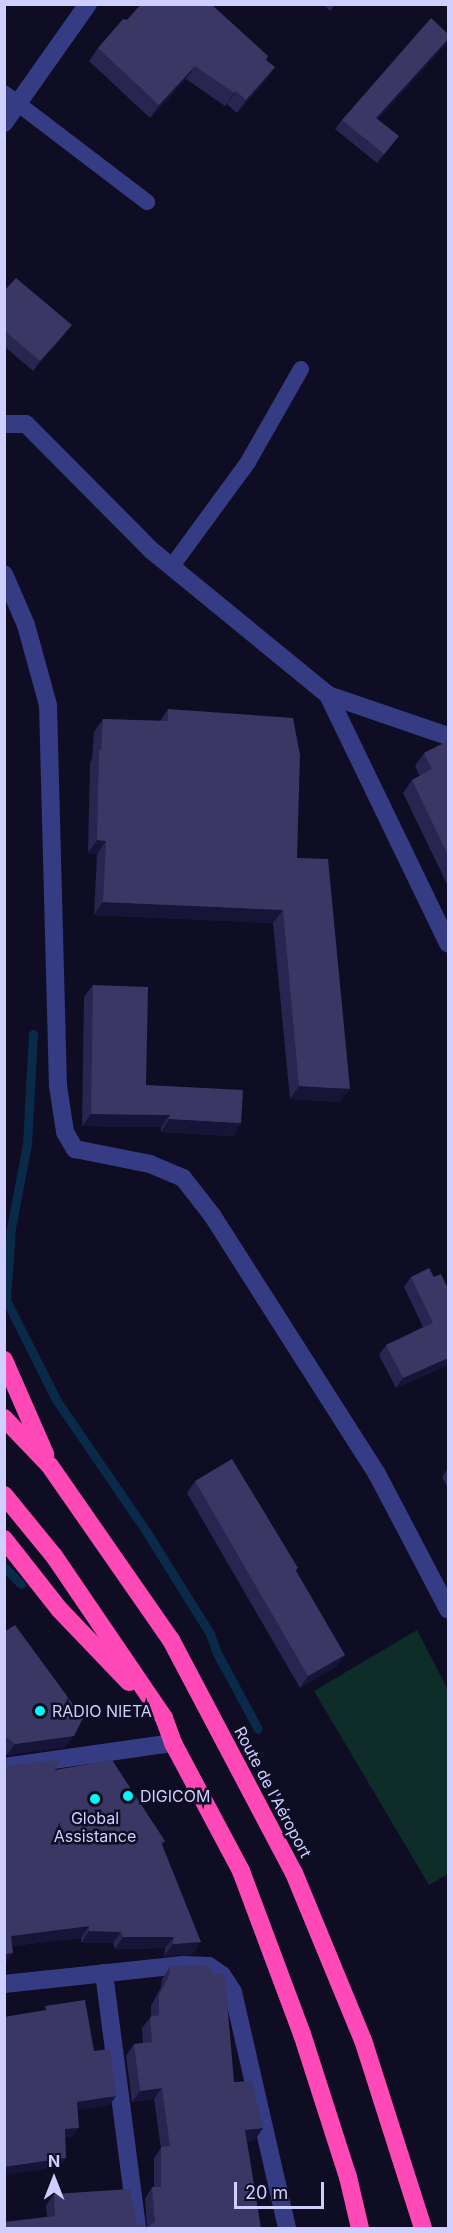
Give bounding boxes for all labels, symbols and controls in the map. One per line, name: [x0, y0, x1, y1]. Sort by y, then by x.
place label: RADIO NIETA: [52, 1701, 152, 1721]
marker: RADIO NIETA: [33, 1704, 47, 1718]
street label: Route de l'Aéroport: [230, 1723, 316, 1861]
place label: DIGICOM: [140, 1786, 210, 1806]
marker: DIGICOM: [121, 1789, 135, 1803]
marker: Global Assistance: [88, 1792, 102, 1806]
place label: Global Assistance: [54, 1808, 136, 1846]
north arrow: [24, 2149, 84, 2209]
text: N: [48, 2151, 60, 2171]
scale bar: [237, 2170, 327, 2208]
text: 20 m: [245, 2182, 288, 2203]

